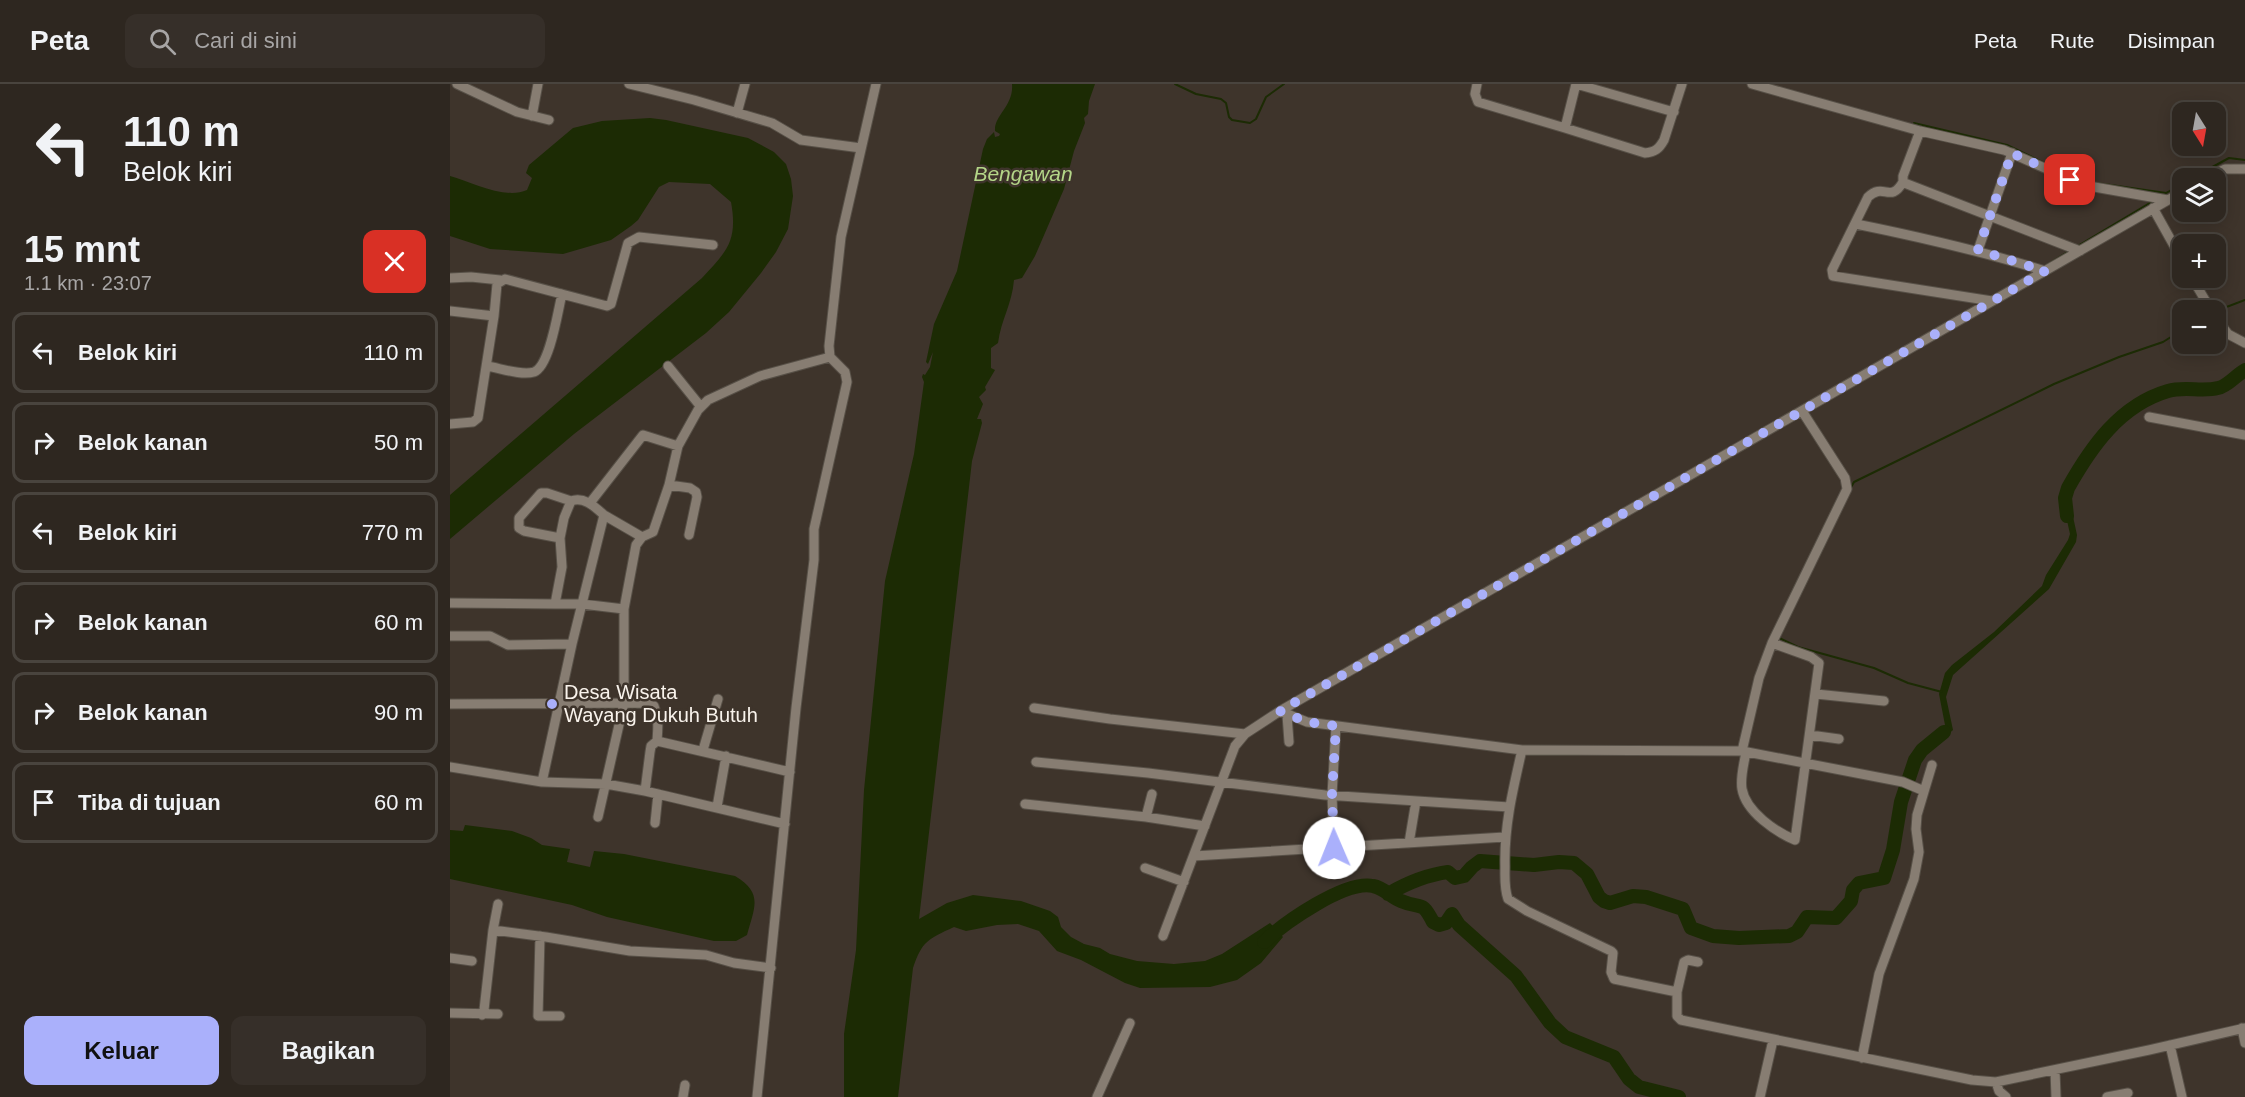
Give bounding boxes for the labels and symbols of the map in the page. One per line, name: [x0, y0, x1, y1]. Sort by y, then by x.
north arrow: [2172, 102, 2226, 156]
pin: [2044, 154, 2095, 205]
water label: Bengawan: [973, 162, 1073, 185]
place label: Desa Wisata Wayang Dukuh Butuh: [564, 681, 758, 726]
marker: Desa Wisata Wayang Dukuh Butuh: [545, 697, 559, 711]
position arrow: [1302, 816, 1366, 880]

